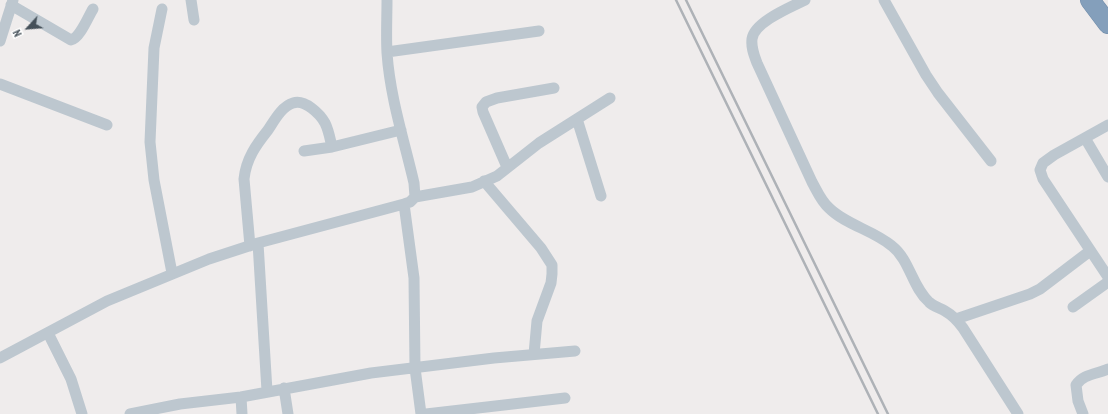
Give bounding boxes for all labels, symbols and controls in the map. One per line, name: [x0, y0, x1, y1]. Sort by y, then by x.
north arrow: [8, 8, 48, 48]
text: N: [10, 28, 25, 39]

